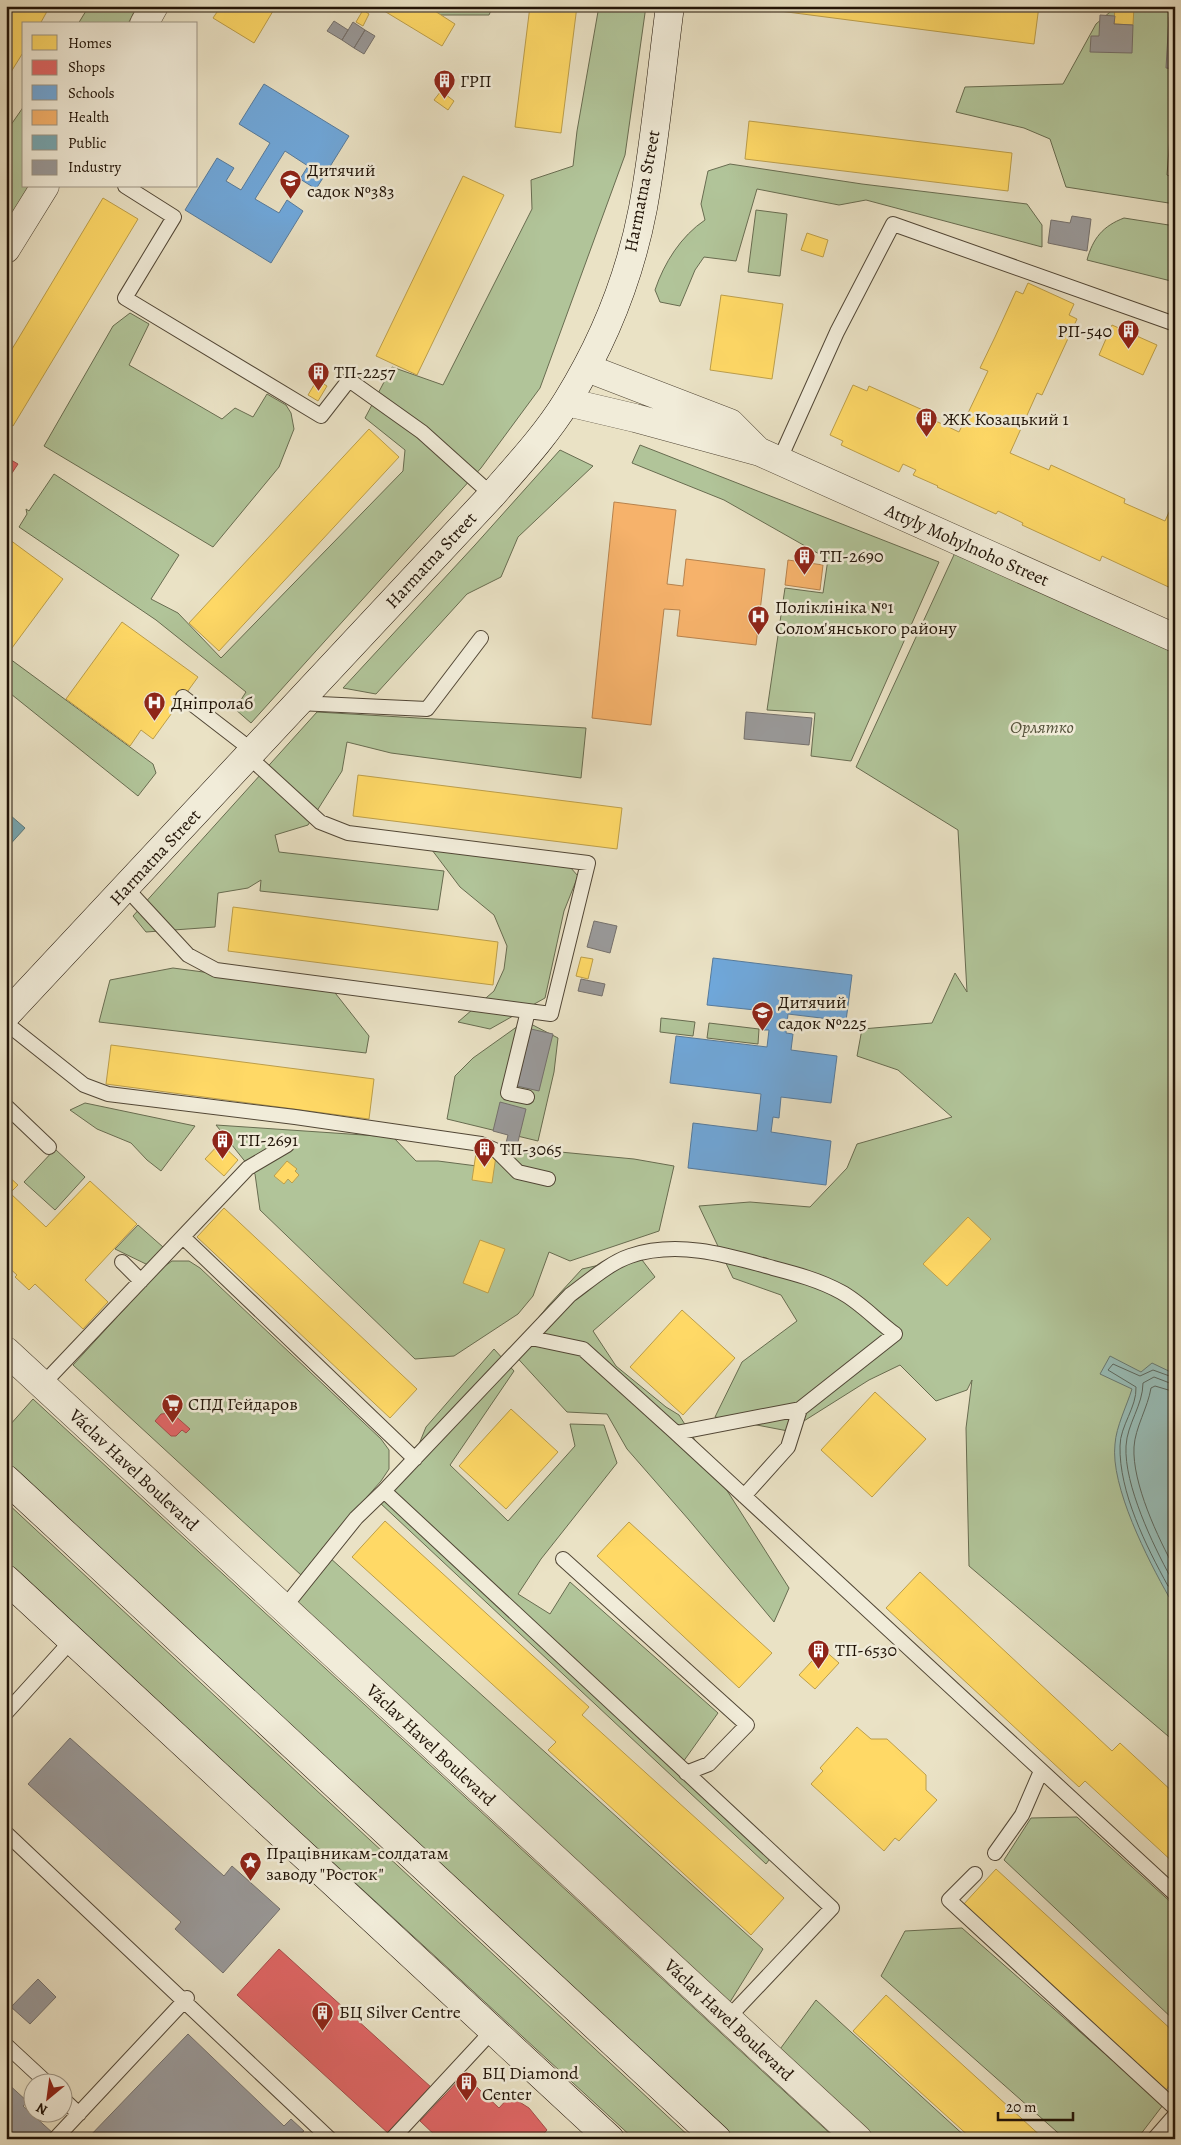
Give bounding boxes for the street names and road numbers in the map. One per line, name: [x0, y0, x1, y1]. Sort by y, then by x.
street label: Harmatna Street: [618, 128, 666, 254]
street label: Attyly Mohylnoho Street: [880, 498, 1053, 592]
street label: Harmatna Street: [380, 506, 482, 613]
street label: Harmatna Street: [104, 803, 206, 910]
street label: Václav Havel Boulevard: [63, 1403, 204, 1537]
street label: Václav Havel Boulevard: [360, 1678, 501, 1812]
street label: Václav Havel Boulevard: [658, 1953, 799, 2087]

